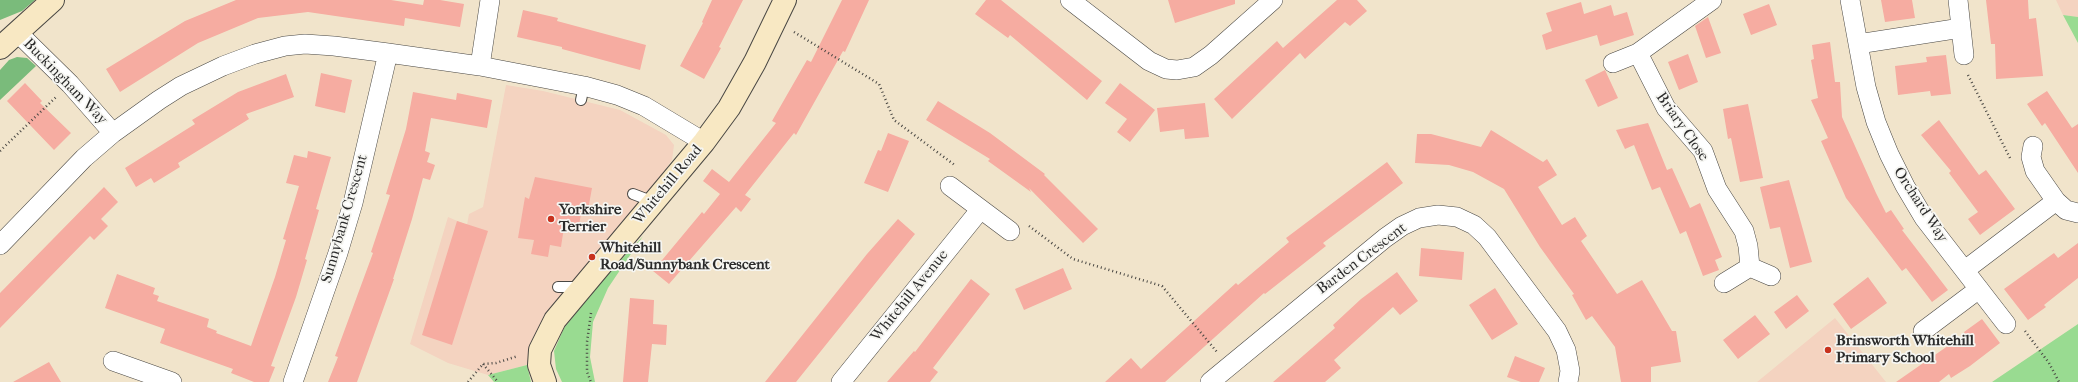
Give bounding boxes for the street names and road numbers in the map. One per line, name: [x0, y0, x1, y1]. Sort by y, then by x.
street label: Buckingham Way: [19, 35, 111, 129]
street label: Briary Close: [1652, 89, 1712, 165]
street label: Whitehill Road: [630, 142, 706, 228]
street label: Sunnybank Crescent: [318, 153, 372, 285]
street label: Orchard Way: [1889, 164, 1951, 246]
street label: Barden Crescent: [1314, 219, 1410, 299]
street label: Whitehill Avenue: [867, 246, 953, 346]

